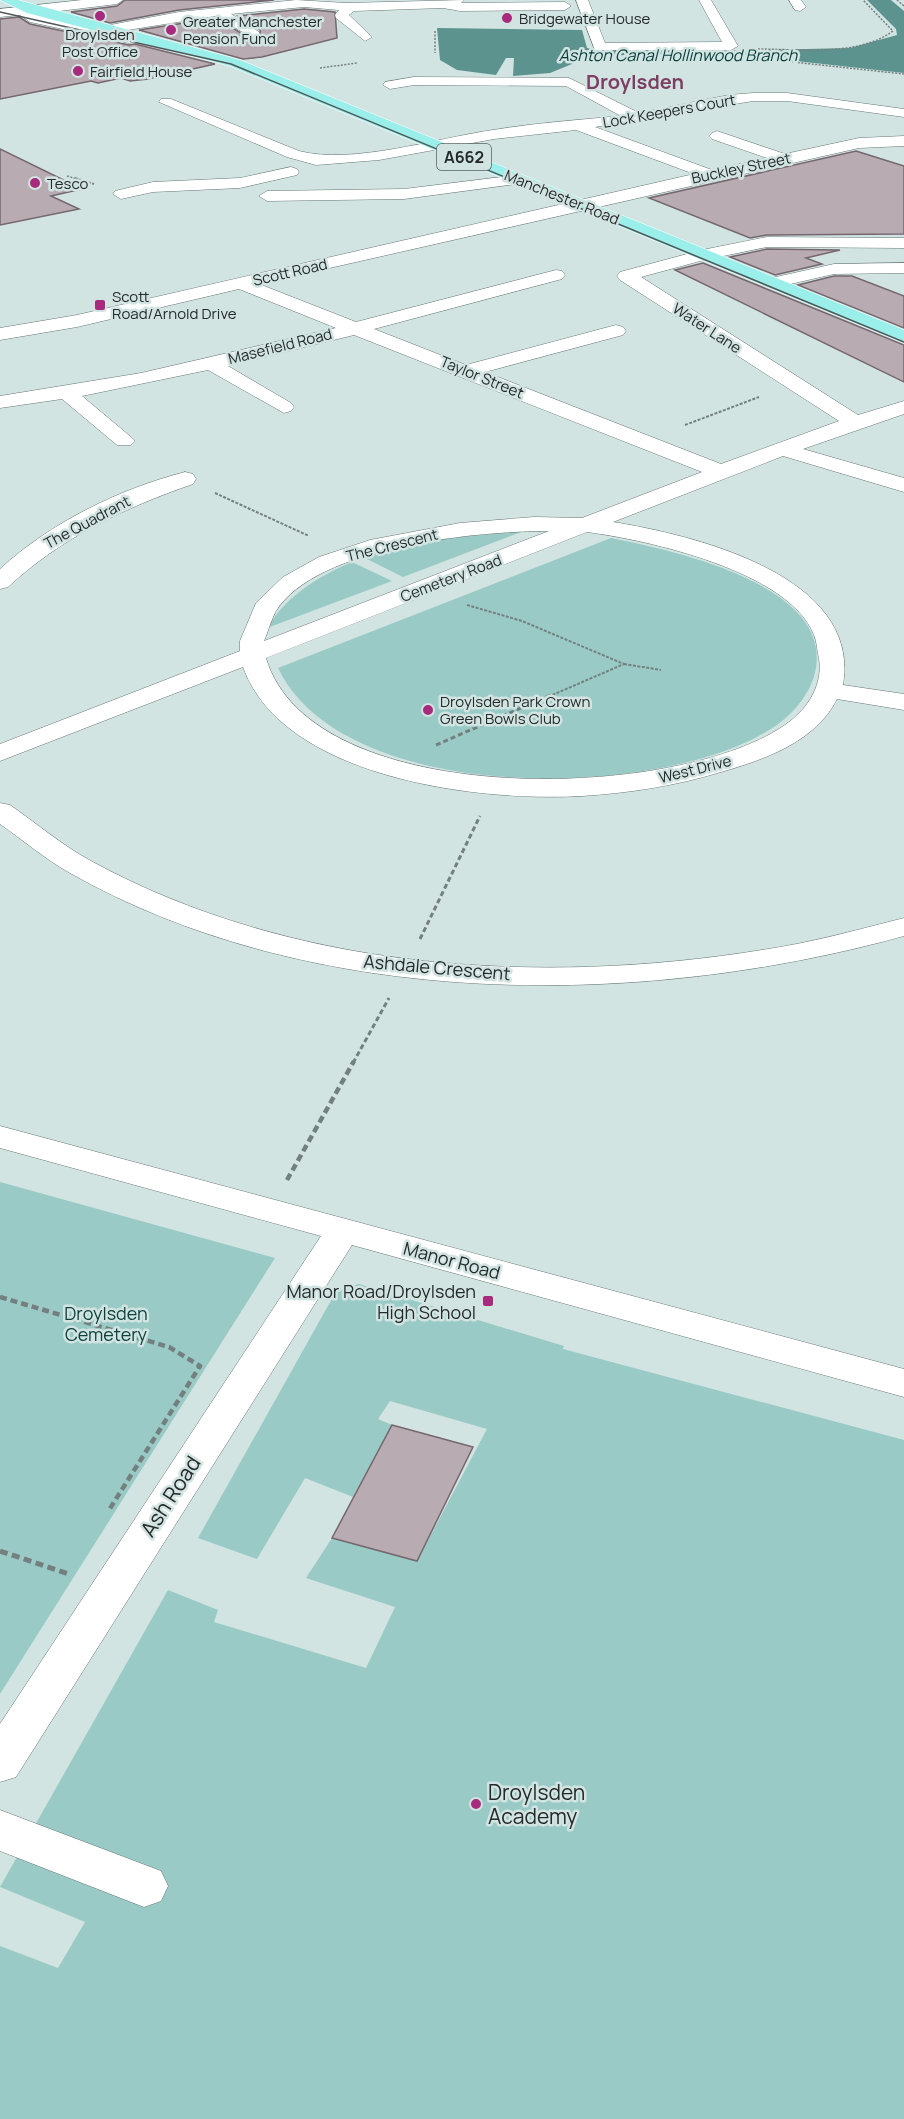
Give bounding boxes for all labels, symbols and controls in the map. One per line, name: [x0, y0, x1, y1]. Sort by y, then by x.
place label: Bridgewater House: [519, 8, 651, 29]
marker: Droylsden Post Office: [93, 9, 107, 23]
place label: Greater Manchester Pension Fund: [183, 11, 323, 49]
marker: Bridgewater House: [500, 11, 514, 25]
marker: Greater Manchester Pension Fund: [164, 23, 178, 37]
place label: Droylsden Post Office: [62, 24, 138, 62]
water label: Ashton Canal Hollinwood Branch: [559, 44, 798, 66]
place label: Fairfield House: [90, 61, 193, 82]
marker: Fairfield House: [71, 64, 85, 78]
district label: Droylsden: [586, 68, 684, 95]
street label: Lock Keepers Court: [601, 89, 737, 133]
road number: A662: [437, 144, 491, 170]
street label: Buckley Street: [689, 147, 793, 189]
street label: Manchester Road: [501, 164, 623, 230]
place label: Tesco: [47, 173, 88, 194]
marker: Tesco: [28, 176, 42, 190]
street label: Scott Road: [251, 253, 329, 291]
place label: Scott Road/Arnold Drive: [112, 286, 237, 324]
marker: Scott Road/Arnold Drive: [93, 298, 107, 312]
street label: Water Lane: [668, 298, 746, 358]
street label: Masefield Road: [226, 323, 334, 369]
street label: Taylor Street: [437, 351, 527, 403]
street label: The Quadrant: [40, 490, 134, 554]
street label: The Crescent: [344, 523, 440, 567]
street label: Cemetery Road: [397, 549, 505, 607]
place label: Droylsden Park Crown Green Bowls Club: [440, 691, 590, 729]
marker: Droylsden Park Crown Green Bowls Club: [421, 703, 435, 717]
street label: West Drive: [657, 750, 734, 788]
street label: Ashdale Crescent: [362, 949, 512, 985]
street label: Manor Road: [401, 1236, 503, 1284]
place label: Manor Road/Droylsden High School: [286, 1279, 476, 1324]
marker: Manor Road/Droylsden High School: [481, 1294, 495, 1308]
park label: Droylsden Cemetery: [64, 1301, 148, 1346]
street label: Ash Road: [134, 1450, 206, 1542]
place label: Droylsden Academy: [488, 1778, 585, 1830]
marker: Droylsden Academy: [469, 1797, 483, 1811]

